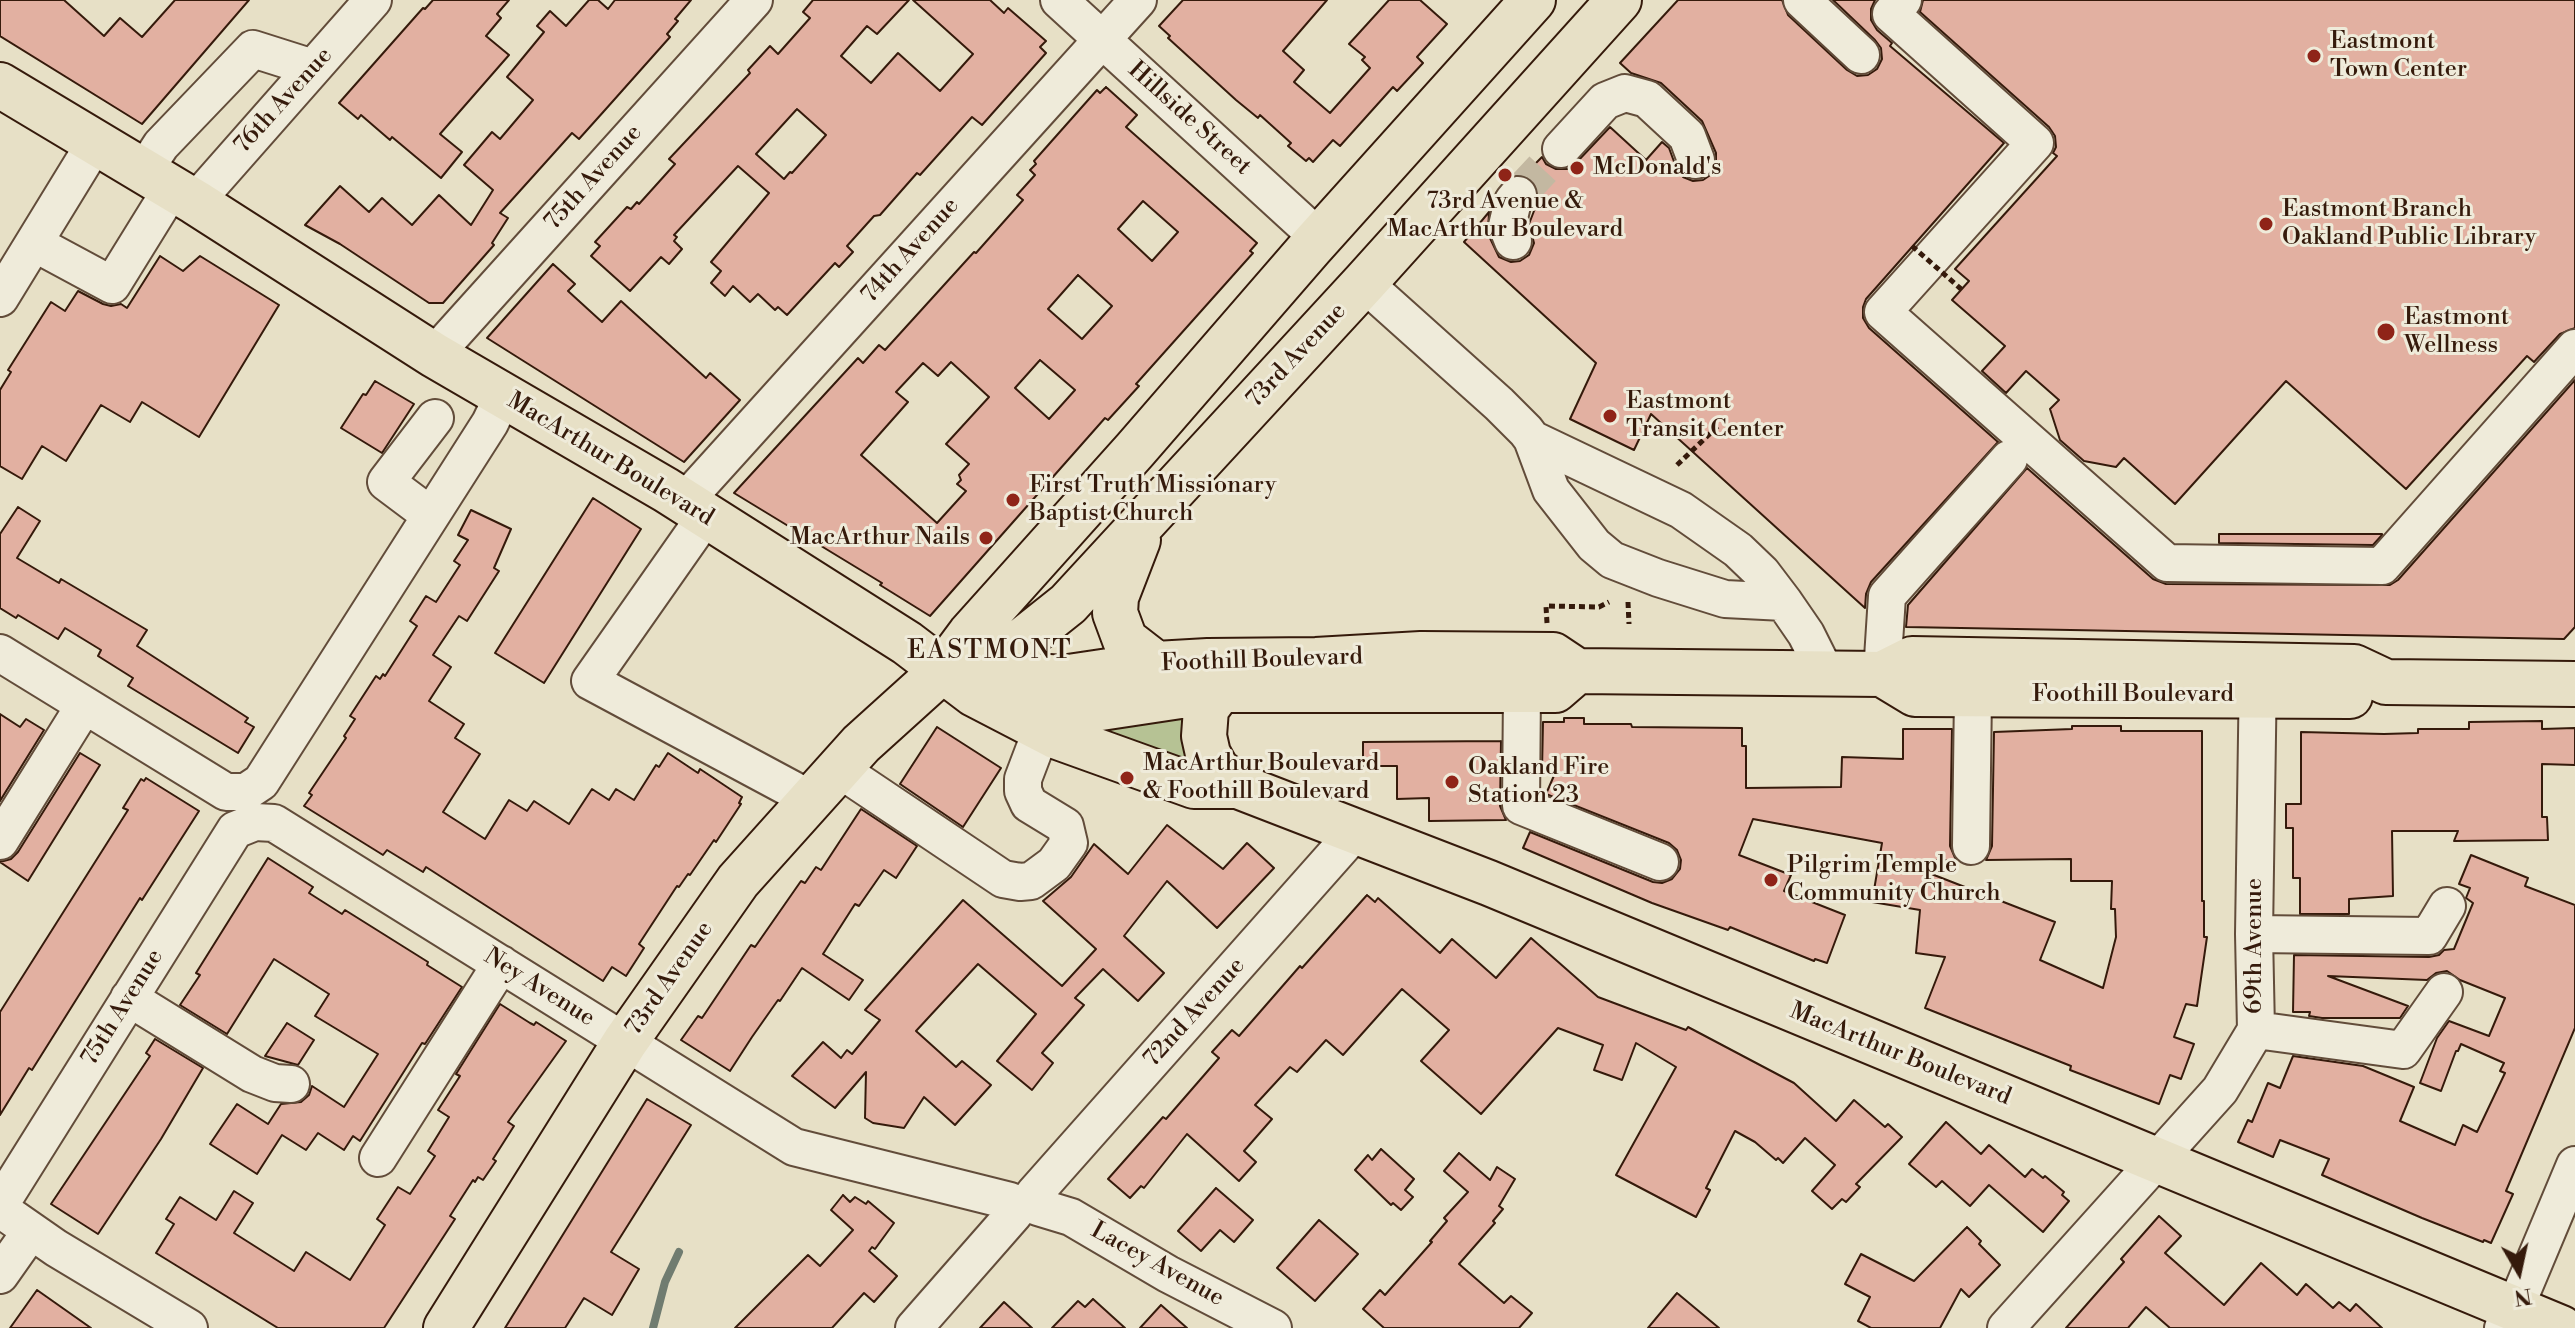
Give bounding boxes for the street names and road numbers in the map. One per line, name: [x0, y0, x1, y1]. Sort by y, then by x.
street label: 76th Avenue: [229, 42, 339, 160]
street label: Hillside Street: [1122, 56, 1256, 182]
street label: 75th Avenue: [539, 119, 649, 237]
street label: 74th Avenue: [856, 192, 966, 310]
street label: 73rd Avenue: [1241, 298, 1353, 414]
street label: MacArthur Boulevard: [501, 387, 719, 533]
street label: Foothill Boulevard: [1161, 643, 1363, 679]
street label: Foothill Boulevard: [2032, 681, 2234, 709]
street label: 69th Avenue: [2241, 878, 2269, 1014]
street label: 73rd Avenue: [620, 916, 720, 1042]
street label: Ney Avenue: [478, 943, 600, 1033]
street label: 75th Avenue: [76, 944, 170, 1072]
street label: 72nd Avenue: [1138, 952, 1252, 1074]
street label: MacArthur Boulevard: [1785, 997, 2015, 1113]
street label: Lacey Avenue: [1085, 1217, 1229, 1313]

